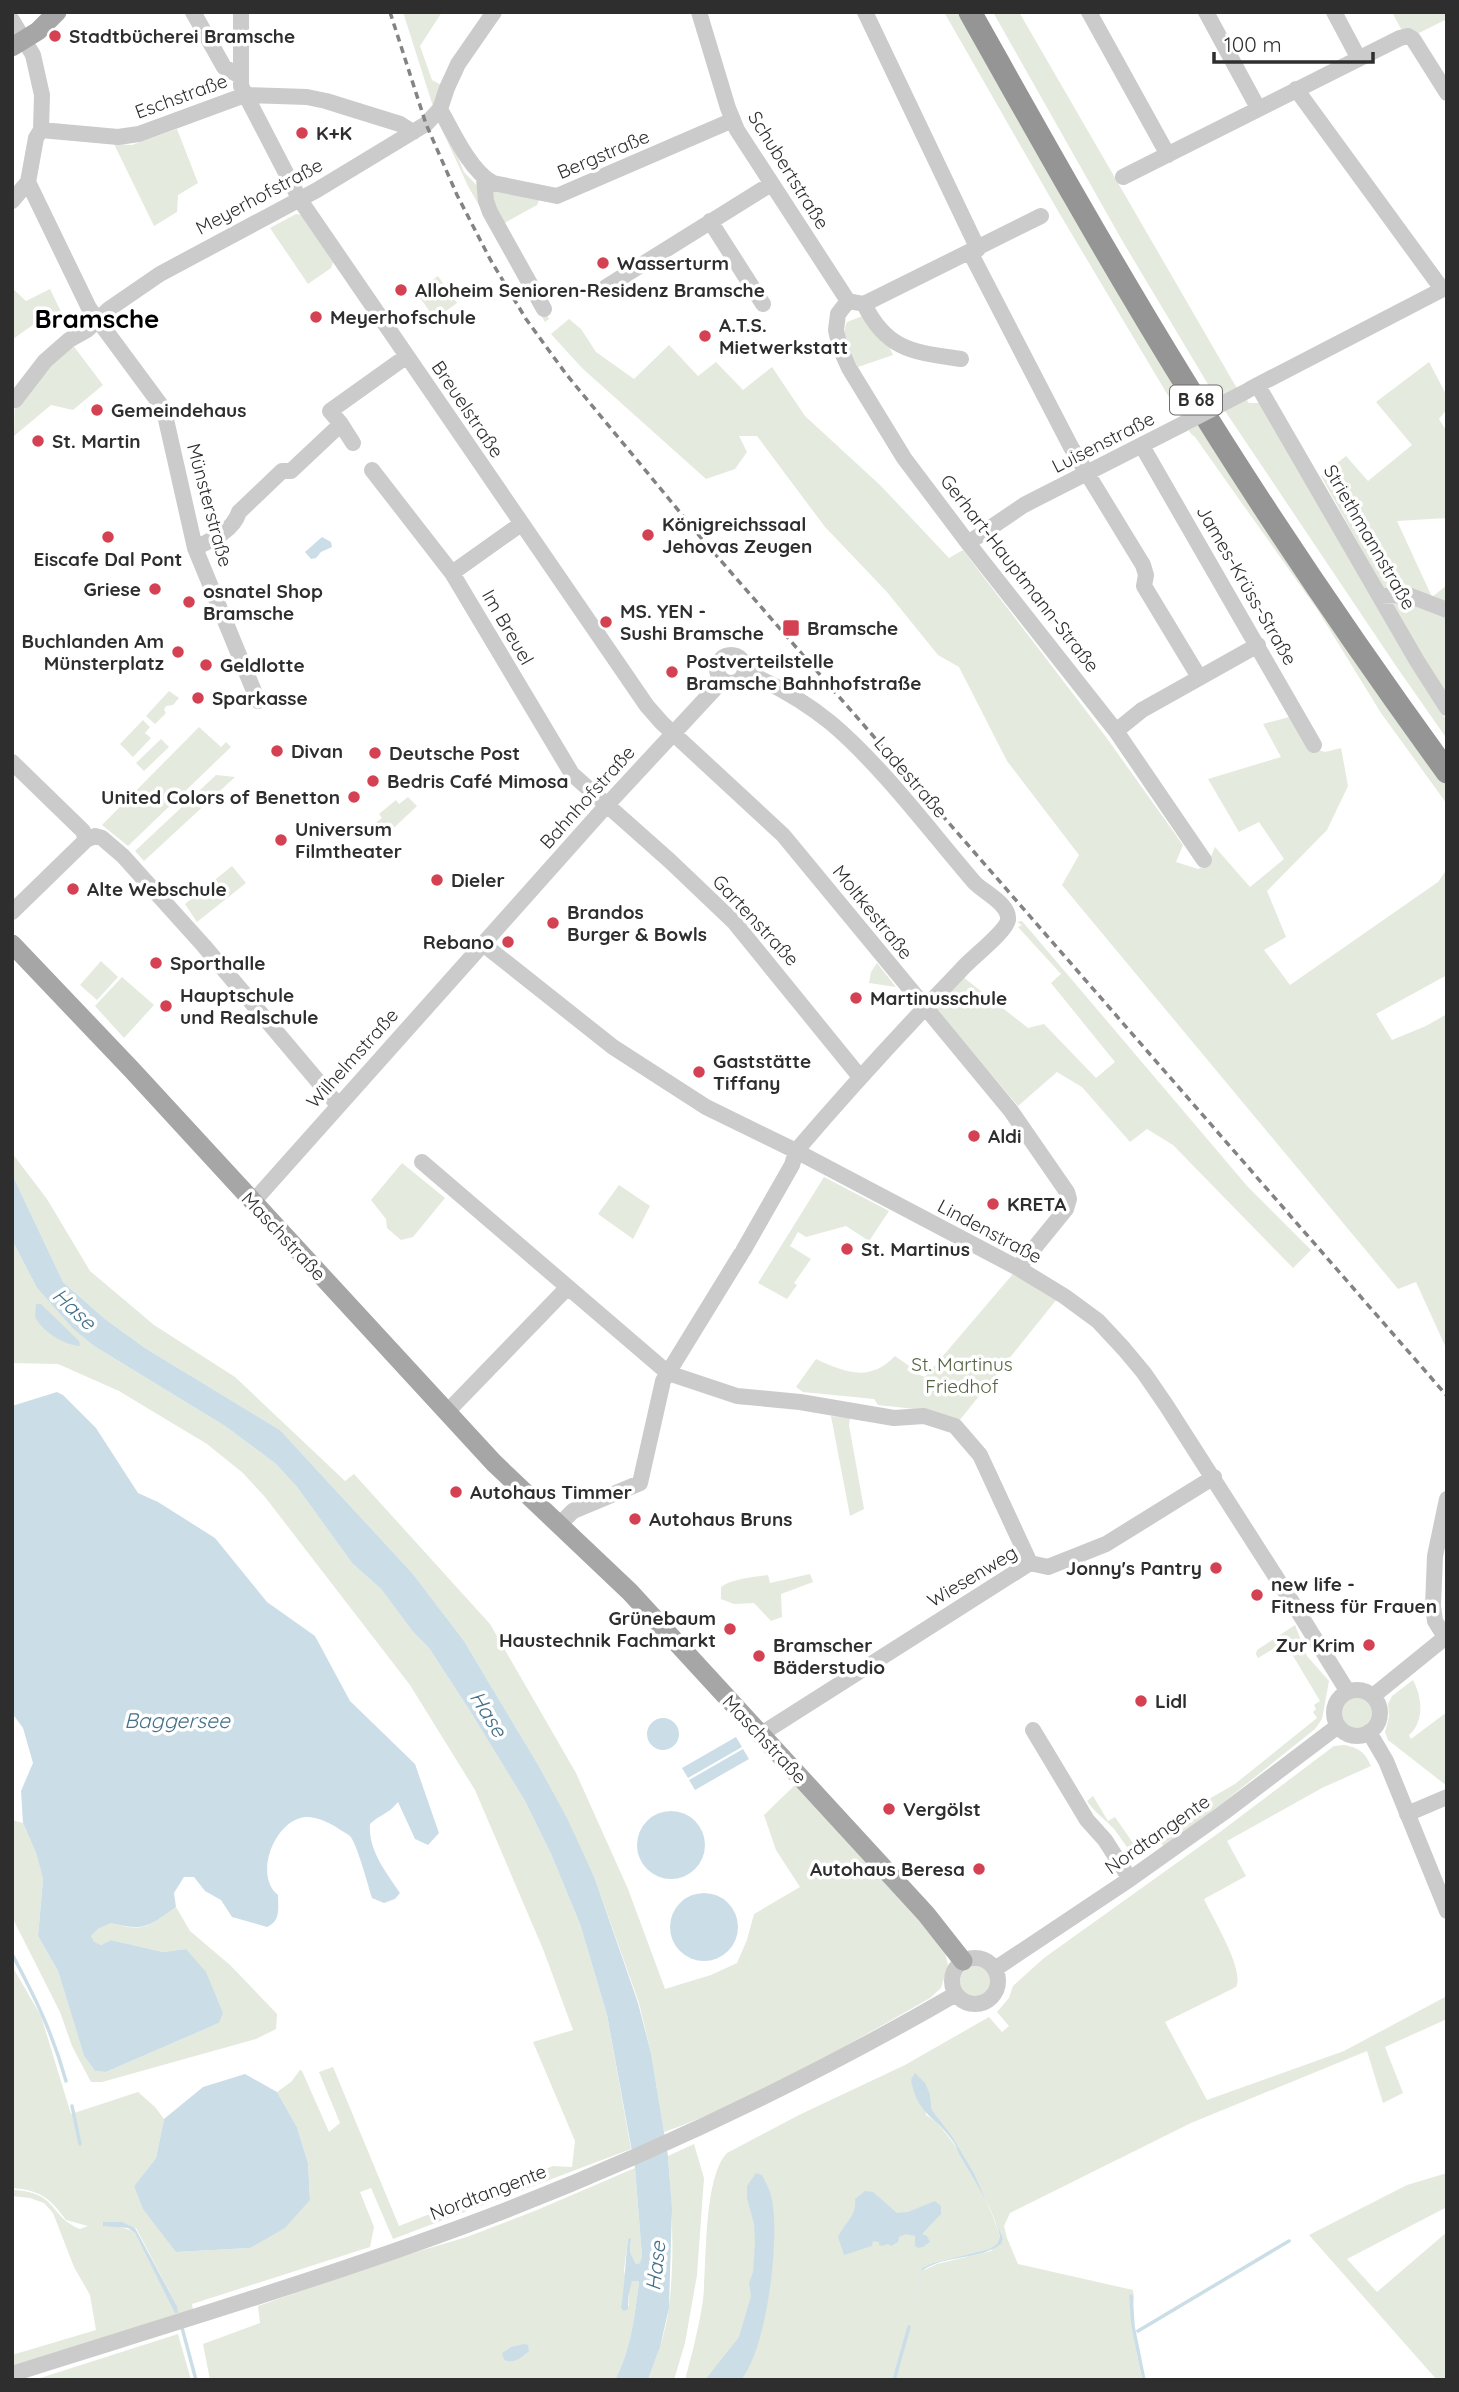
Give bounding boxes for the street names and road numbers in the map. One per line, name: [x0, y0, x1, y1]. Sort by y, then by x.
street label: Eschstraße: [132, 68, 230, 124]
street label: Schubertstraße: [743, 107, 835, 233]
street label: Bergstraße: [553, 124, 653, 184]
street label: Meyerhofstraße: [191, 152, 327, 240]
street label: Breuelstraße: [427, 356, 509, 462]
road number: B 68: [1170, 386, 1222, 414]
street label: Luisenstraße: [1048, 406, 1158, 478]
street label: Münsterstraße: [182, 441, 238, 569]
street label: Striethmannstraße: [1319, 460, 1421, 614]
street label: Gerhart-Hauptmann-Straße: [935, 469, 1105, 677]
street label: James-Krüss-Straße: [1191, 501, 1303, 669]
street label: Im Breuel: [477, 585, 539, 669]
street label: Ladestraße: [869, 731, 953, 823]
street label: Bahnhofstraße: [534, 740, 640, 854]
street label: Moltkestraße: [828, 860, 918, 964]
street label: Gartenstraße: [707, 869, 805, 971]
street label: Wilhelmstraße: [301, 1003, 403, 1113]
street label: Maschstraße: [237, 1187, 331, 1285]
street label: Lindenstraße: [934, 1194, 1046, 1268]
street label: Wiesenweg: [923, 1540, 1021, 1612]
street label: Maschstraße: [718, 1690, 812, 1788]
street label: Nordtangente: [1100, 1789, 1214, 1879]
street label: Nordtangente: [426, 2159, 550, 2225]

